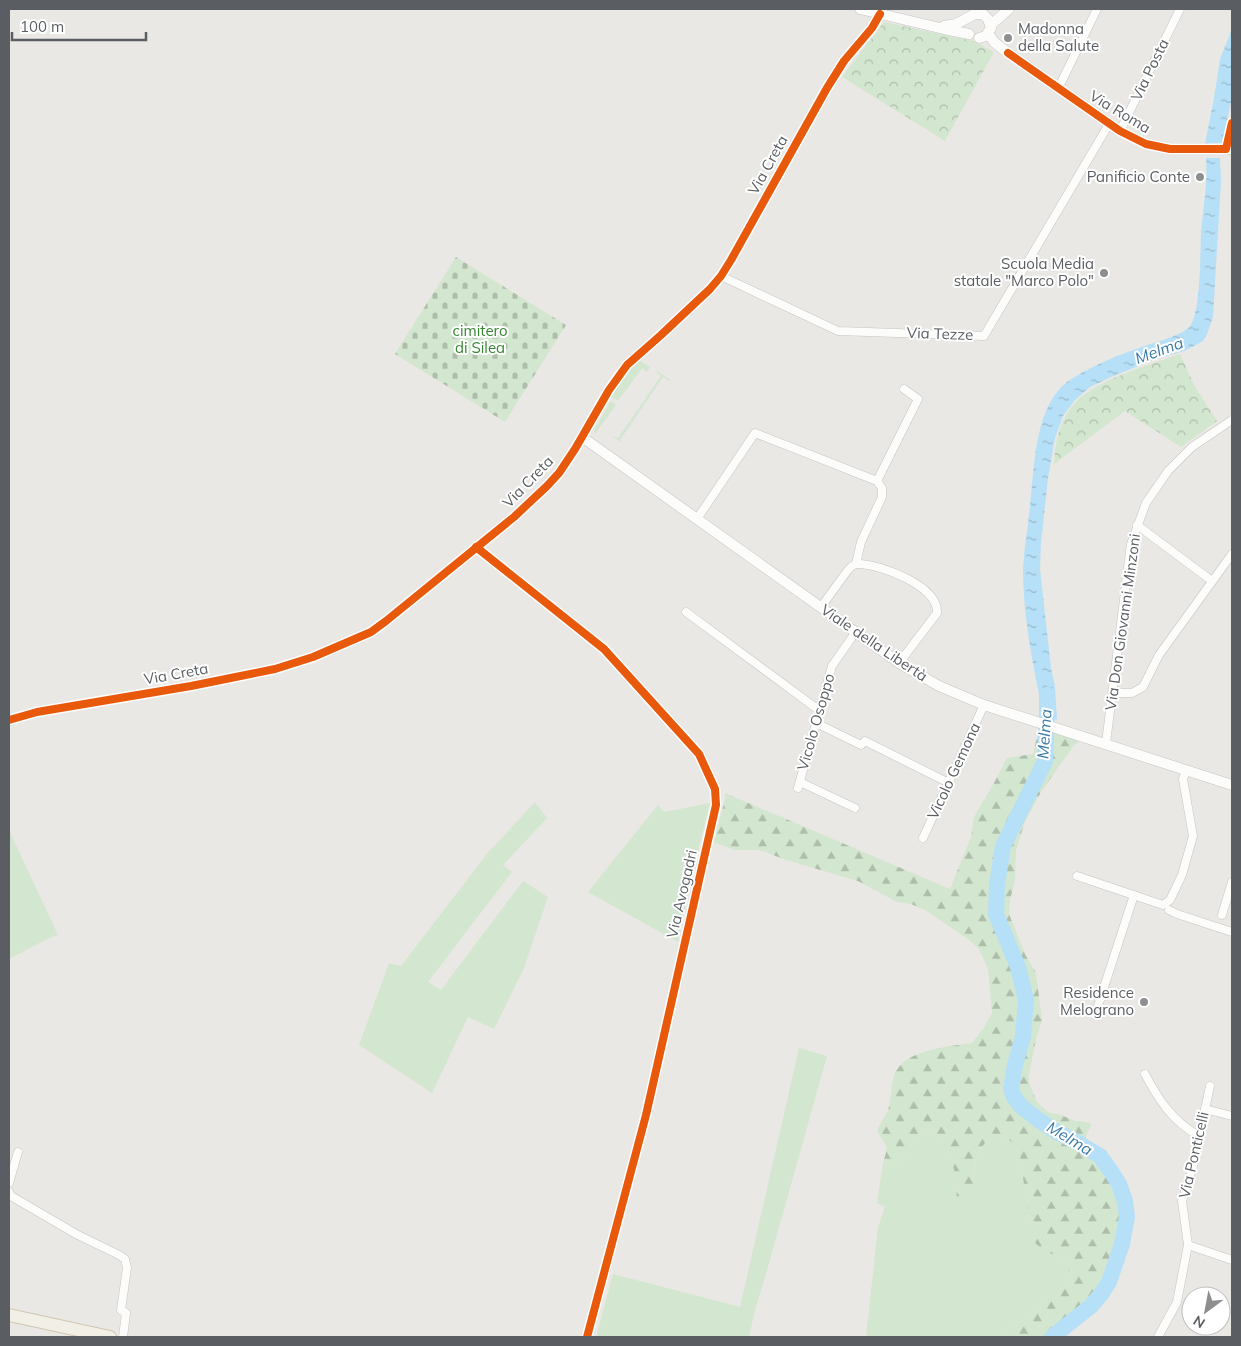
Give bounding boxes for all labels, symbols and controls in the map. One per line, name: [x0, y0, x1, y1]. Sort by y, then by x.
scale bar: [12, 10, 146, 42]
text: 100 m: [20, 17, 64, 36]
place label: Madonna della Salute: [1018, 19, 1099, 55]
marker: Madonna della Salute: [1002, 32, 1014, 44]
street label: Via Posta: [1126, 36, 1173, 104]
street label: Via Roma: [1086, 86, 1154, 137]
street label: Via Creta: [744, 132, 792, 198]
place label: Panificio Conte: [1087, 167, 1190, 186]
marker: Panificio Conte: [1194, 171, 1206, 183]
place label: Scuola Media statale "Marco Polo": [954, 254, 1094, 290]
marker: Scuola Media statale "Marco Polo": [1098, 267, 1110, 279]
park label: cimitero di Silea: [453, 321, 507, 357]
street label: Via Tezze: [906, 323, 974, 344]
water label: Melma: [1132, 332, 1186, 368]
street label: Via Creta: [498, 452, 557, 512]
street label: Via Don Giovanni Minzoni: [1101, 532, 1144, 711]
street label: Viale della Libertà: [817, 600, 931, 685]
street label: Via Creta: [142, 659, 210, 689]
street label: Vicolo Osoppo: [793, 671, 838, 773]
water label: Melma: [1032, 708, 1056, 760]
street label: Vicolo Gemona: [923, 719, 984, 822]
street label: Via Avogadri: [662, 848, 701, 940]
place label: Residence Melograno: [1060, 983, 1134, 1019]
marker: Residence Melograno: [1138, 996, 1150, 1008]
street label: Via Ponticelli: [1174, 1110, 1213, 1200]
water label: Melma: [1043, 1117, 1097, 1160]
north arrow: [1181, 1286, 1231, 1336]
text: N: [1190, 1312, 1208, 1332]

